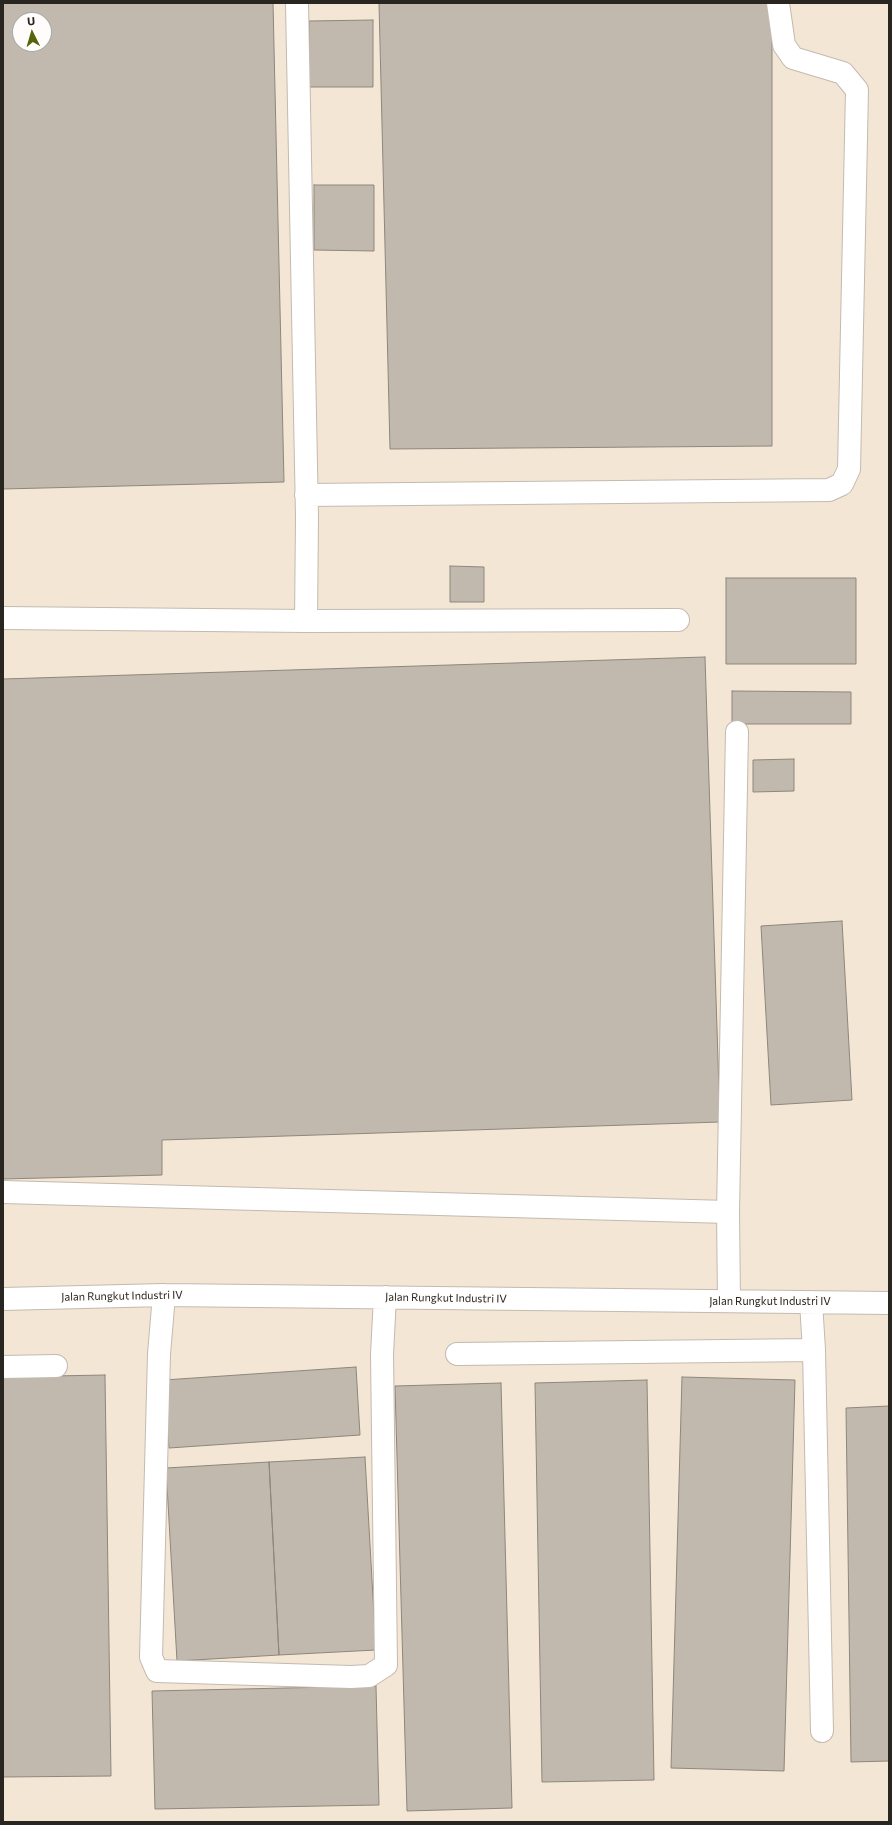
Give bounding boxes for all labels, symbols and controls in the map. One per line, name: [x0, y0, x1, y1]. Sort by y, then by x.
north arrow: [12, 12, 52, 52]
text: U: [26, 14, 36, 27]
street label: Jalan Rungkut Industri IV: [61, 1288, 183, 1304]
street label: Jalan Rungkut Industri IV: [385, 1290, 507, 1306]
street label: Jalan Rungkut Industri IV: [709, 1294, 831, 1308]

